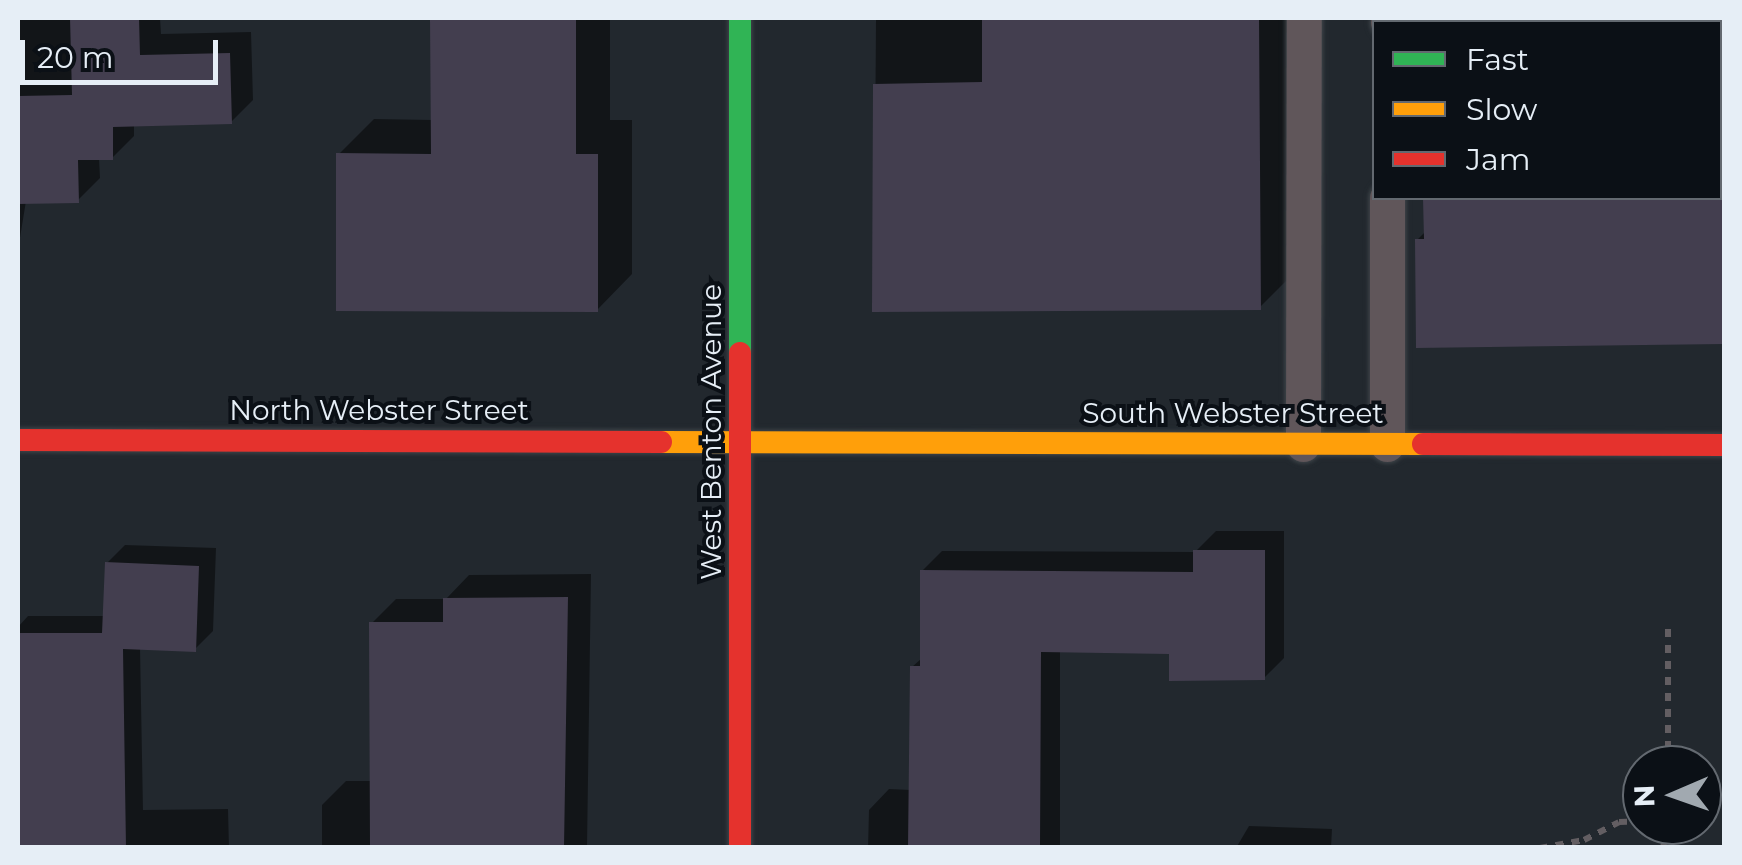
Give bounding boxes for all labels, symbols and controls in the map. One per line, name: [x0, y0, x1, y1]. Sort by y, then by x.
scale bar: [25, 20, 222, 82]
legend: [1372, 20, 1722, 200]
text: 20 m: [37, 39, 114, 76]
text: Fast: [1466, 41, 1529, 78]
text: Slow: [1466, 91, 1537, 128]
text: Jam: [1466, 141, 1531, 178]
street label: West Benton Avenue: [694, 284, 728, 580]
street label: North Webster Street: [229, 393, 529, 427]
street label: South Webster Street: [1082, 396, 1384, 430]
north arrow: [1622, 745, 1722, 845]
text: N: [1627, 784, 1661, 808]

